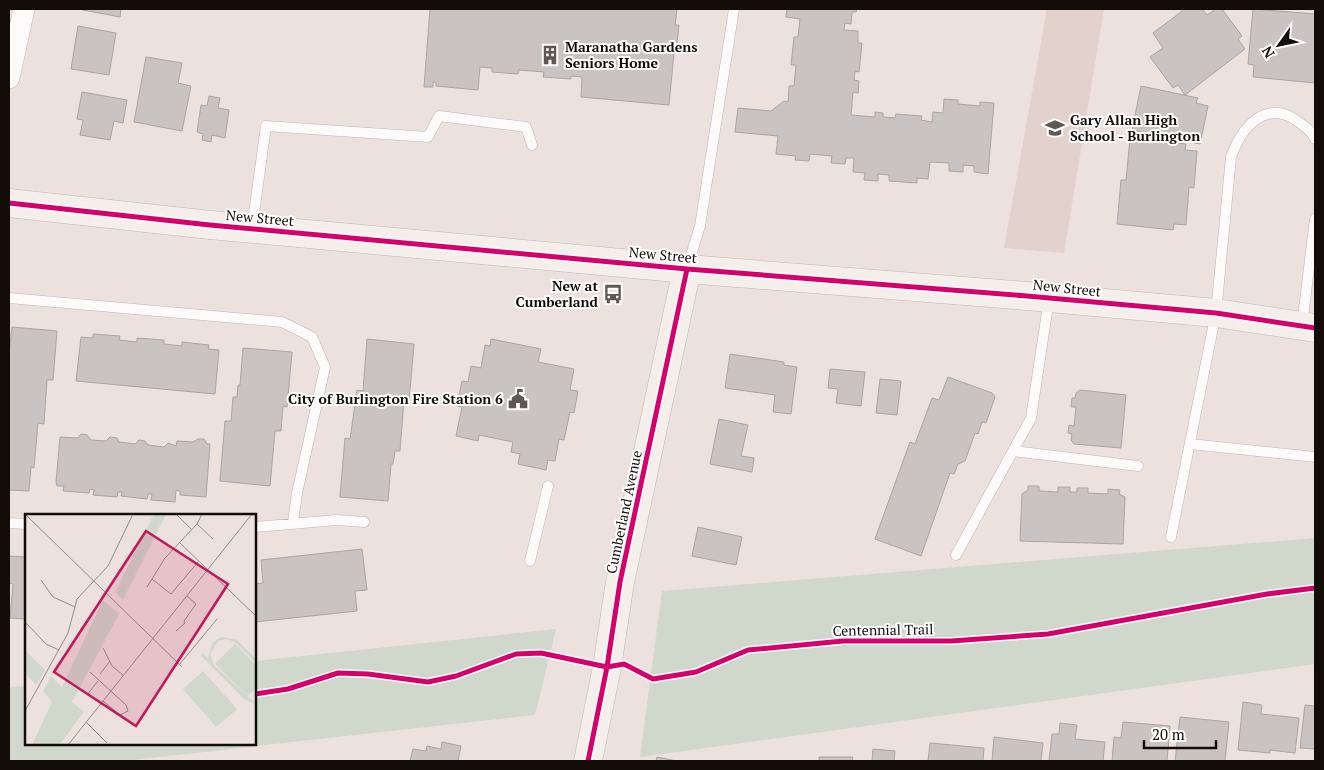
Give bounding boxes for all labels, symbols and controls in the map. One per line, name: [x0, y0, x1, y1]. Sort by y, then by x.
north arrow: [1254, 20, 1304, 70]
place label: Maranatha Gardens Seniors Home: [565, 37, 698, 72]
text: N: [1257, 42, 1279, 62]
building icon: Maranatha Gardens Seniors Home: [539, 44, 561, 66]
place label: Gary Allan High School - Burlington: [1070, 110, 1200, 145]
school or university icon: Gary Allan High School - Burlington: [1044, 117, 1066, 139]
street label: New Street: [225, 205, 296, 230]
street label: New Street: [628, 242, 699, 267]
street label: New Street: [1032, 274, 1103, 301]
place label: New at Cumberland: [516, 276, 599, 311]
bus stop icon: New at Cumberland: [602, 283, 624, 305]
public building icon: City of Burlington Fire Station 6: [507, 388, 529, 410]
place label: City of Burlington Fire Station 6: [288, 389, 503, 408]
street label: Cumberland Avenue: [601, 449, 646, 575]
inset map: [25, 514, 256, 745]
street label: Centennial Trail: [832, 619, 934, 640]
scale bar: [1144, 718, 1216, 750]
text: 20 m: [1152, 724, 1185, 744]

